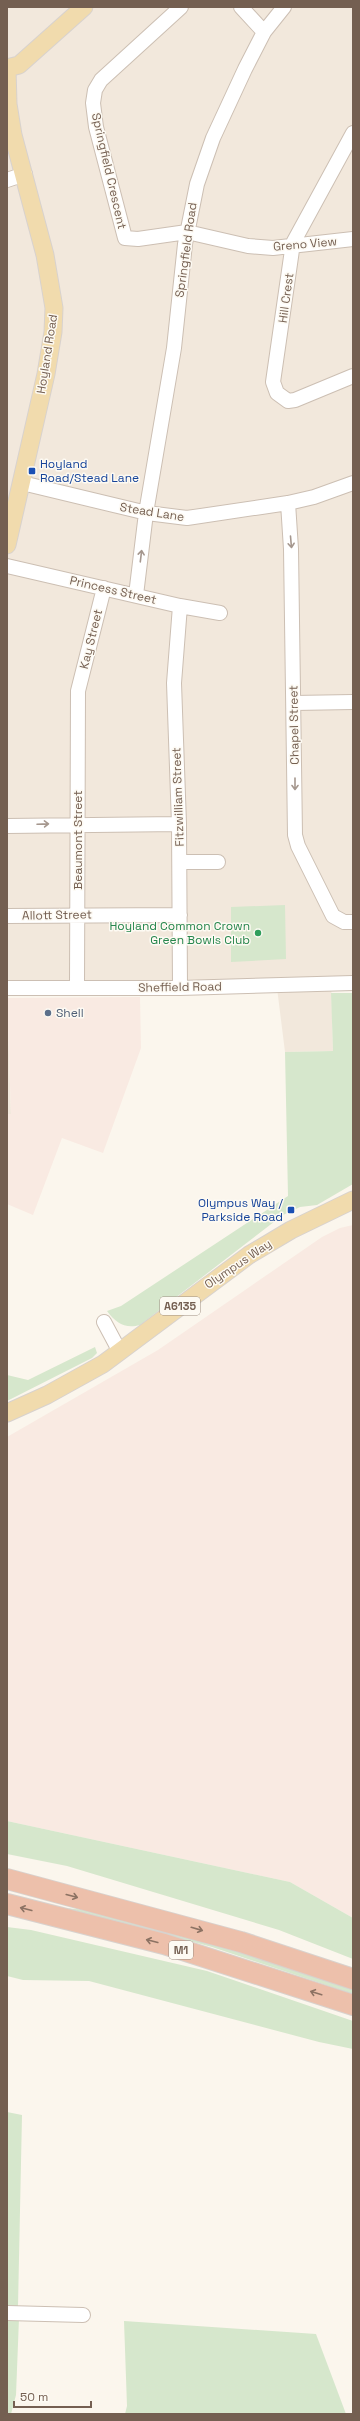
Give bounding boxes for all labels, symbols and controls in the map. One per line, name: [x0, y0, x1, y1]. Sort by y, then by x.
street label: Springfield Crescent: [88, 111, 130, 231]
street label: Springfield Road: [171, 201, 201, 299]
street label: Greno View: [272, 233, 338, 255]
street label: Hill Crest: [275, 272, 297, 324]
street label: Hoyland Road: [33, 313, 61, 395]
place label: Hoyland Road/Stead Lane: [40, 456, 139, 486]
marker: Hoyland Road/Stead Lane: [27, 466, 37, 476]
street label: Stead Lane: [119, 499, 185, 525]
one-way arrow: [287, 535, 294, 548]
one-way arrow: [137, 550, 145, 563]
street label: Princess Street: [68, 572, 158, 608]
street label: Kay Street: [76, 607, 106, 671]
street label: Chapel Street: [285, 685, 303, 765]
street label: Fitzwilliam Street: [168, 747, 188, 847]
one-way arrow: [291, 777, 299, 790]
street label: Beaumont Street: [70, 790, 86, 890]
one-way arrow: [36, 821, 49, 828]
street label: Allott Street: [22, 906, 92, 924]
place label: Hoyland Common Crown Green Bowls Club: [109, 918, 250, 948]
marker: Hoyland Common Crown Green Bowls Club: [253, 928, 263, 938]
street label: Sheffield Road: [138, 978, 222, 996]
place label: Shell: [56, 1005, 84, 1021]
marker: Shell: [43, 1008, 53, 1018]
place label: Olympus Way / Parkside Road: [198, 1195, 284, 1225]
marker: Olympus Way / Parkside Road: [286, 1205, 296, 1215]
street label: Olympus Way: [201, 1236, 275, 1292]
road number: A6135: [160, 1297, 200, 1315]
one-way arrow: [65, 1892, 78, 1900]
one-way arrow: [20, 1905, 33, 1912]
one-way arrow: [191, 1926, 204, 1934]
one-way arrow: [146, 1937, 159, 1944]
road number: M1: [169, 1941, 193, 1959]
one-way arrow: [310, 1989, 323, 1996]
scale bar: [14, 2383, 91, 2409]
text: 50 m: [20, 2389, 48, 2405]

